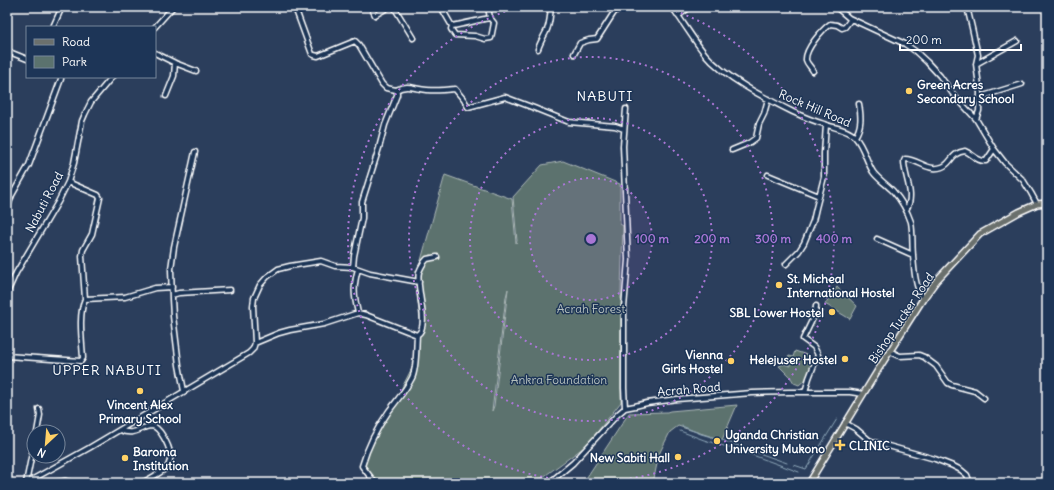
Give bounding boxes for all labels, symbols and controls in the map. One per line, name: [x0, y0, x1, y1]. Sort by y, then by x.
legend: [26, 26, 156, 78]
scale bar: [900, 26, 1021, 52]
text: 200 m: [906, 32, 942, 47]
text: Road: [62, 34, 90, 49]
text: Park: [62, 54, 87, 69]
place label: Green Acres Secondary School: [917, 77, 1015, 107]
street label: Rock Hill Road: [777, 86, 853, 130]
marker: Green Acres Secondary School: [904, 86, 914, 96]
district label: NABUTI: [577, 87, 633, 105]
street label: Nabuti Road: [22, 169, 66, 235]
text: 100 m: [635, 231, 669, 246]
text: 200 m: [694, 231, 730, 246]
text: 300 m: [755, 231, 791, 246]
text: 400 m: [816, 231, 853, 246]
centre of rings: [584, 232, 598, 246]
street label: Bishop Tucker Road: [865, 270, 937, 366]
place label: St. Micheal International Hostel: [787, 271, 895, 300]
marker: St. Micheal International Hostel: [774, 280, 784, 290]
park label: Acrah Forest: [557, 301, 625, 316]
place label: SBL Lower Hostel: [729, 305, 824, 320]
marker: SBL Lower Hostel: [827, 307, 837, 317]
place label: Vienna Girls Hostel: [662, 347, 723, 376]
place label: Helejuser Hostel: [750, 352, 837, 367]
marker: Helejuser Hostel: [840, 354, 850, 364]
marker: Vienna Girls Hostel: [726, 356, 736, 366]
district label: UPPER NABUTI: [52, 361, 162, 379]
park label: Ankra Foundation: [511, 372, 607, 387]
street label: Acrah Road: [657, 379, 721, 399]
marker: Vincent Alex Primary School: [135, 386, 145, 396]
place label: Vincent Alex Primary School: [99, 397, 182, 427]
north arrow: [26, 424, 66, 464]
place label: Uganda Christian University Mukono: [725, 427, 825, 457]
marker: Uganda Christian University Mukono: [712, 436, 722, 446]
place label: CLINIC: [849, 438, 890, 453]
marker: CLINIC: [834, 439, 846, 451]
place label: Baroma Institution: [133, 444, 189, 473]
text: N: [35, 445, 48, 461]
place label: New Sabiti Hall: [590, 450, 670, 465]
marker: New Sabiti Hall: [673, 452, 683, 462]
marker: Baroma Institution: [120, 453, 130, 463]

